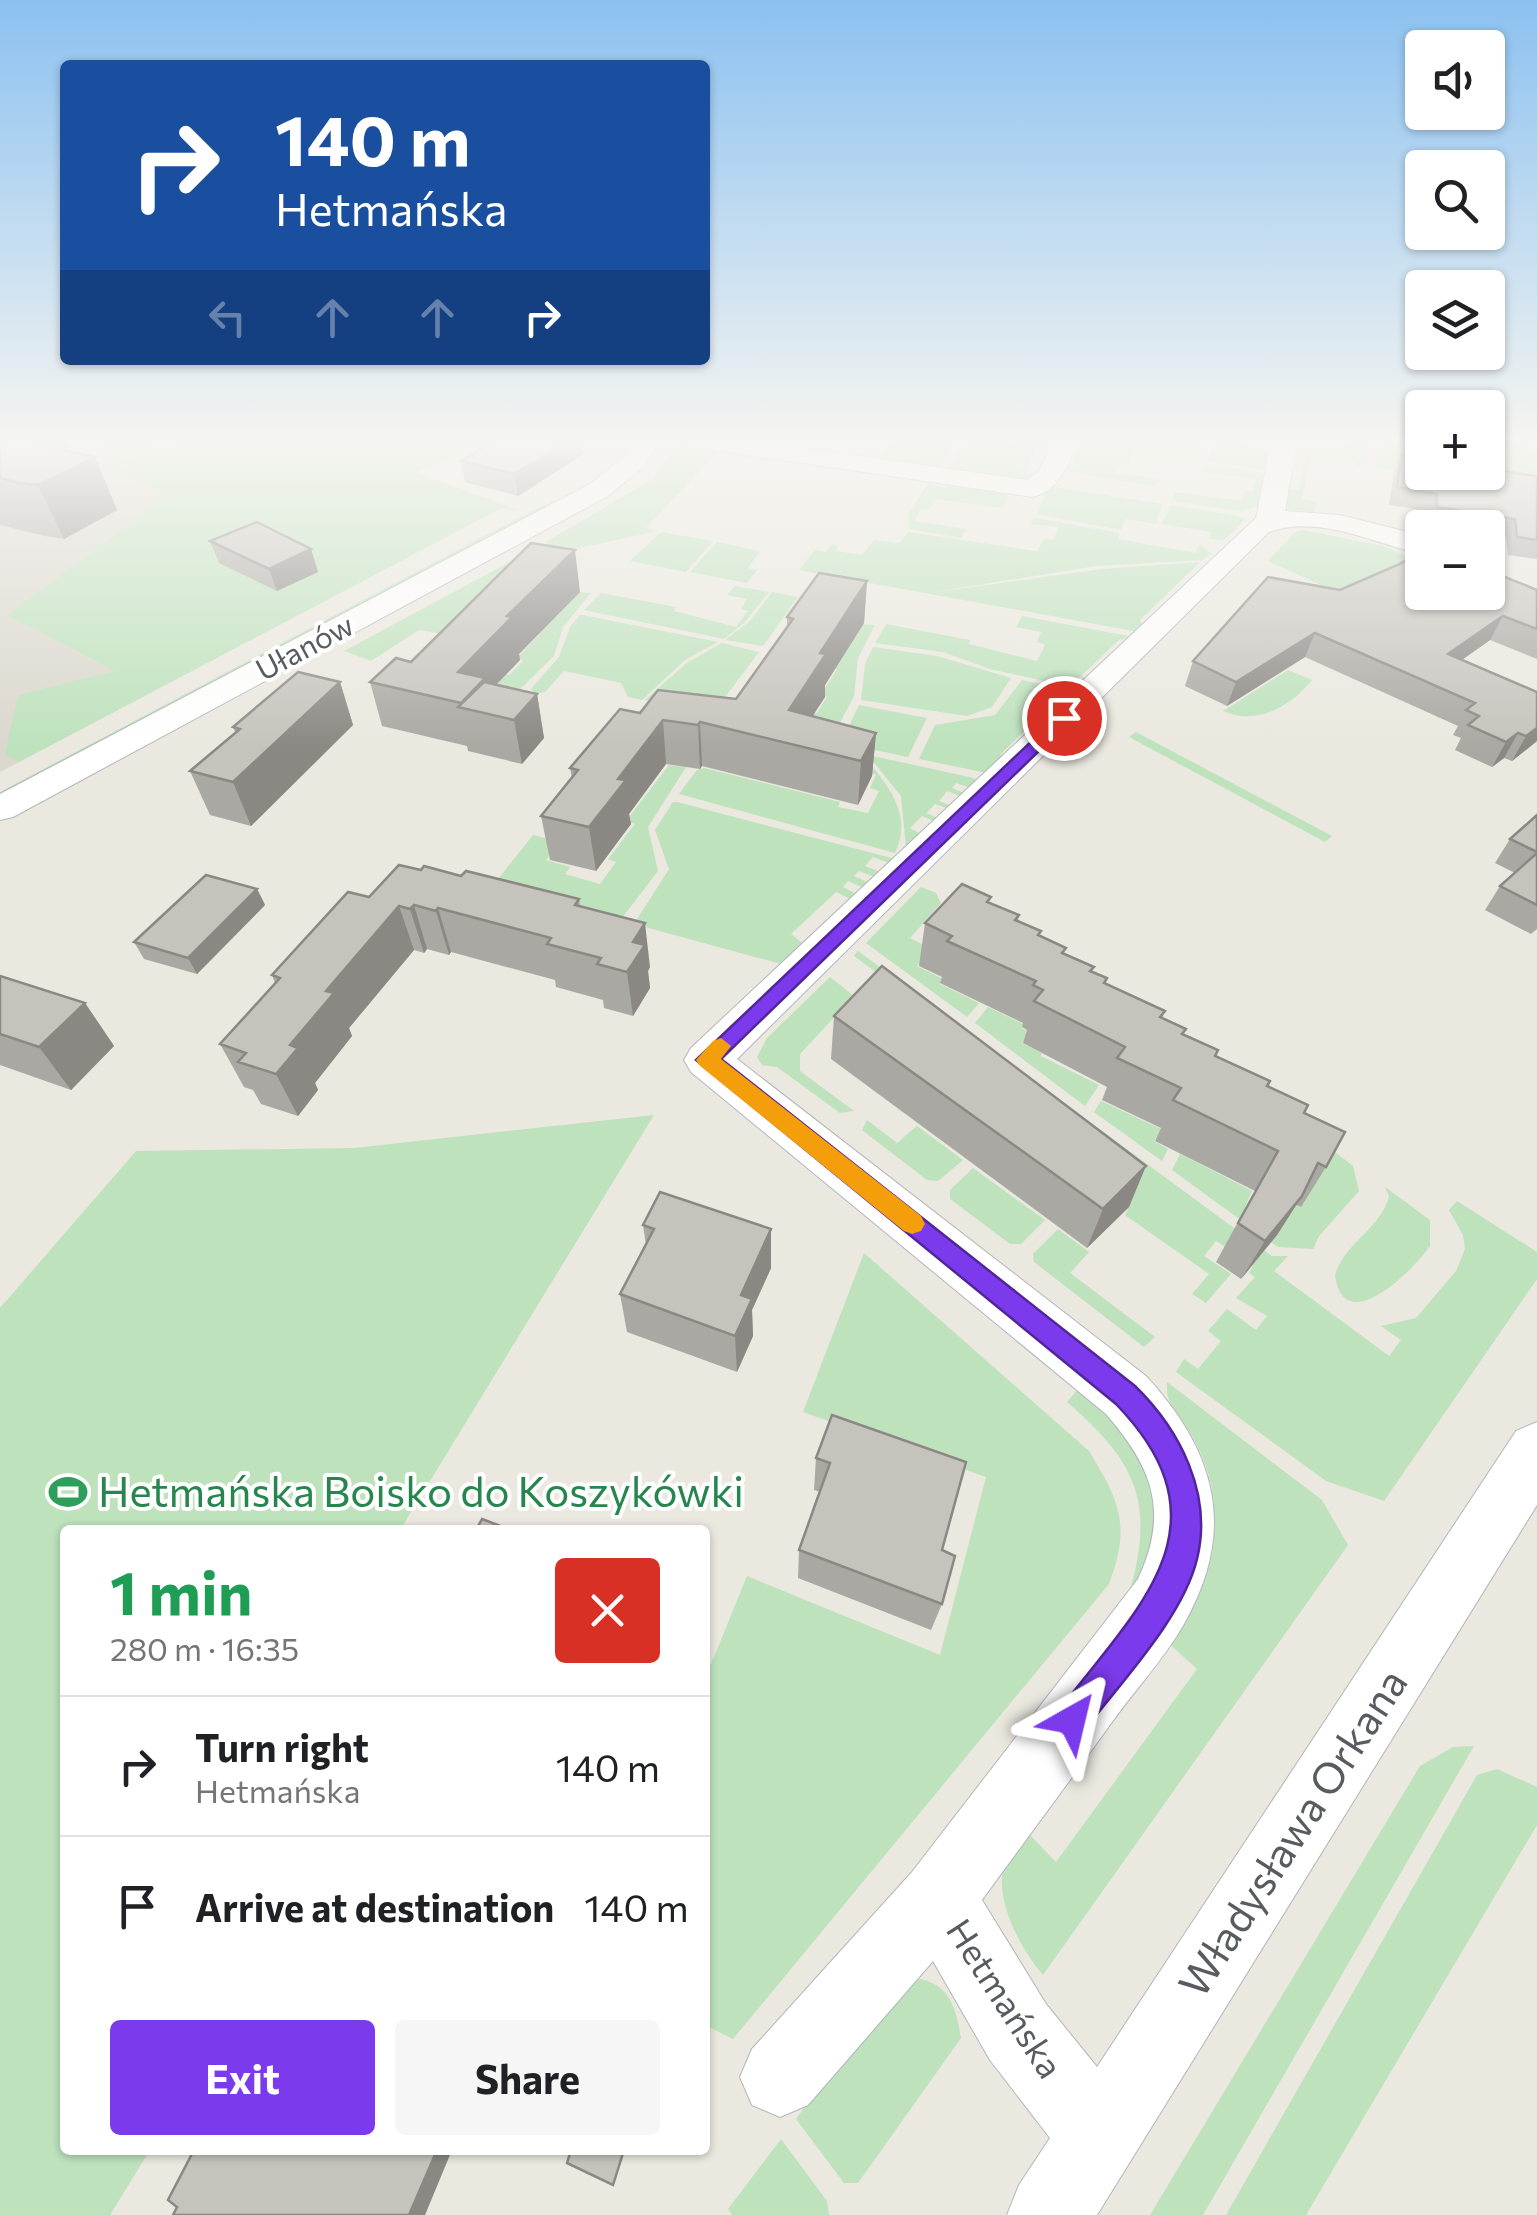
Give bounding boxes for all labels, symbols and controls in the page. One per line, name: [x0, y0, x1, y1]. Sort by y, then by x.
map controls: [1405, 30, 1505, 610]
button: sound: [1405, 30, 1505, 130]
text: 140 m: [275, 95, 471, 180]
icon: right: [110, 100, 240, 230]
button: search: [1405, 150, 1505, 250]
text: Hetmańska: [275, 180, 508, 235]
button: layers: [1405, 270, 1505, 370]
icon: left: [200, 290, 255, 345]
icon: ahead: [305, 290, 360, 345]
icon: ahead: [410, 290, 465, 345]
icon: right: [515, 290, 570, 345]
button: +: [1405, 390, 1505, 490]
button: −: [1405, 510, 1505, 610]
street label: Ułanów: [249, 605, 359, 687]
pin: [1022, 676, 1107, 761]
icon: arrive: [1037, 691, 1092, 746]
place label: Hetmańska Boisko do Koszykówki: [98, 1464, 744, 1516]
sports icon: Hetmańska Boisko do Koszykówki: [47, 1471, 89, 1513]
text: 1 min: [110, 1554, 252, 1627]
button: close: [555, 1558, 660, 1663]
text: 280 m · 16:35: [110, 1628, 299, 1668]
street label: Władysława Orkana: [1166, 1658, 1417, 2006]
position arrow: [1020, 1668, 1124, 1772]
text: Turn right: [195, 1723, 369, 1770]
icon: right: [110, 1739, 165, 1794]
text: 140 m: [556, 1743, 660, 1790]
text: Hetmańska: [195, 1770, 360, 1810]
icon: arrive: [110, 1879, 165, 1934]
text: Arrive at destination: [195, 1883, 554, 1930]
text: 140 m: [584, 1883, 689, 1930]
street label: Hetmańska: [939, 1910, 1073, 2085]
button: Exit: [110, 2020, 375, 2135]
button: Share: [395, 2020, 660, 2135]

